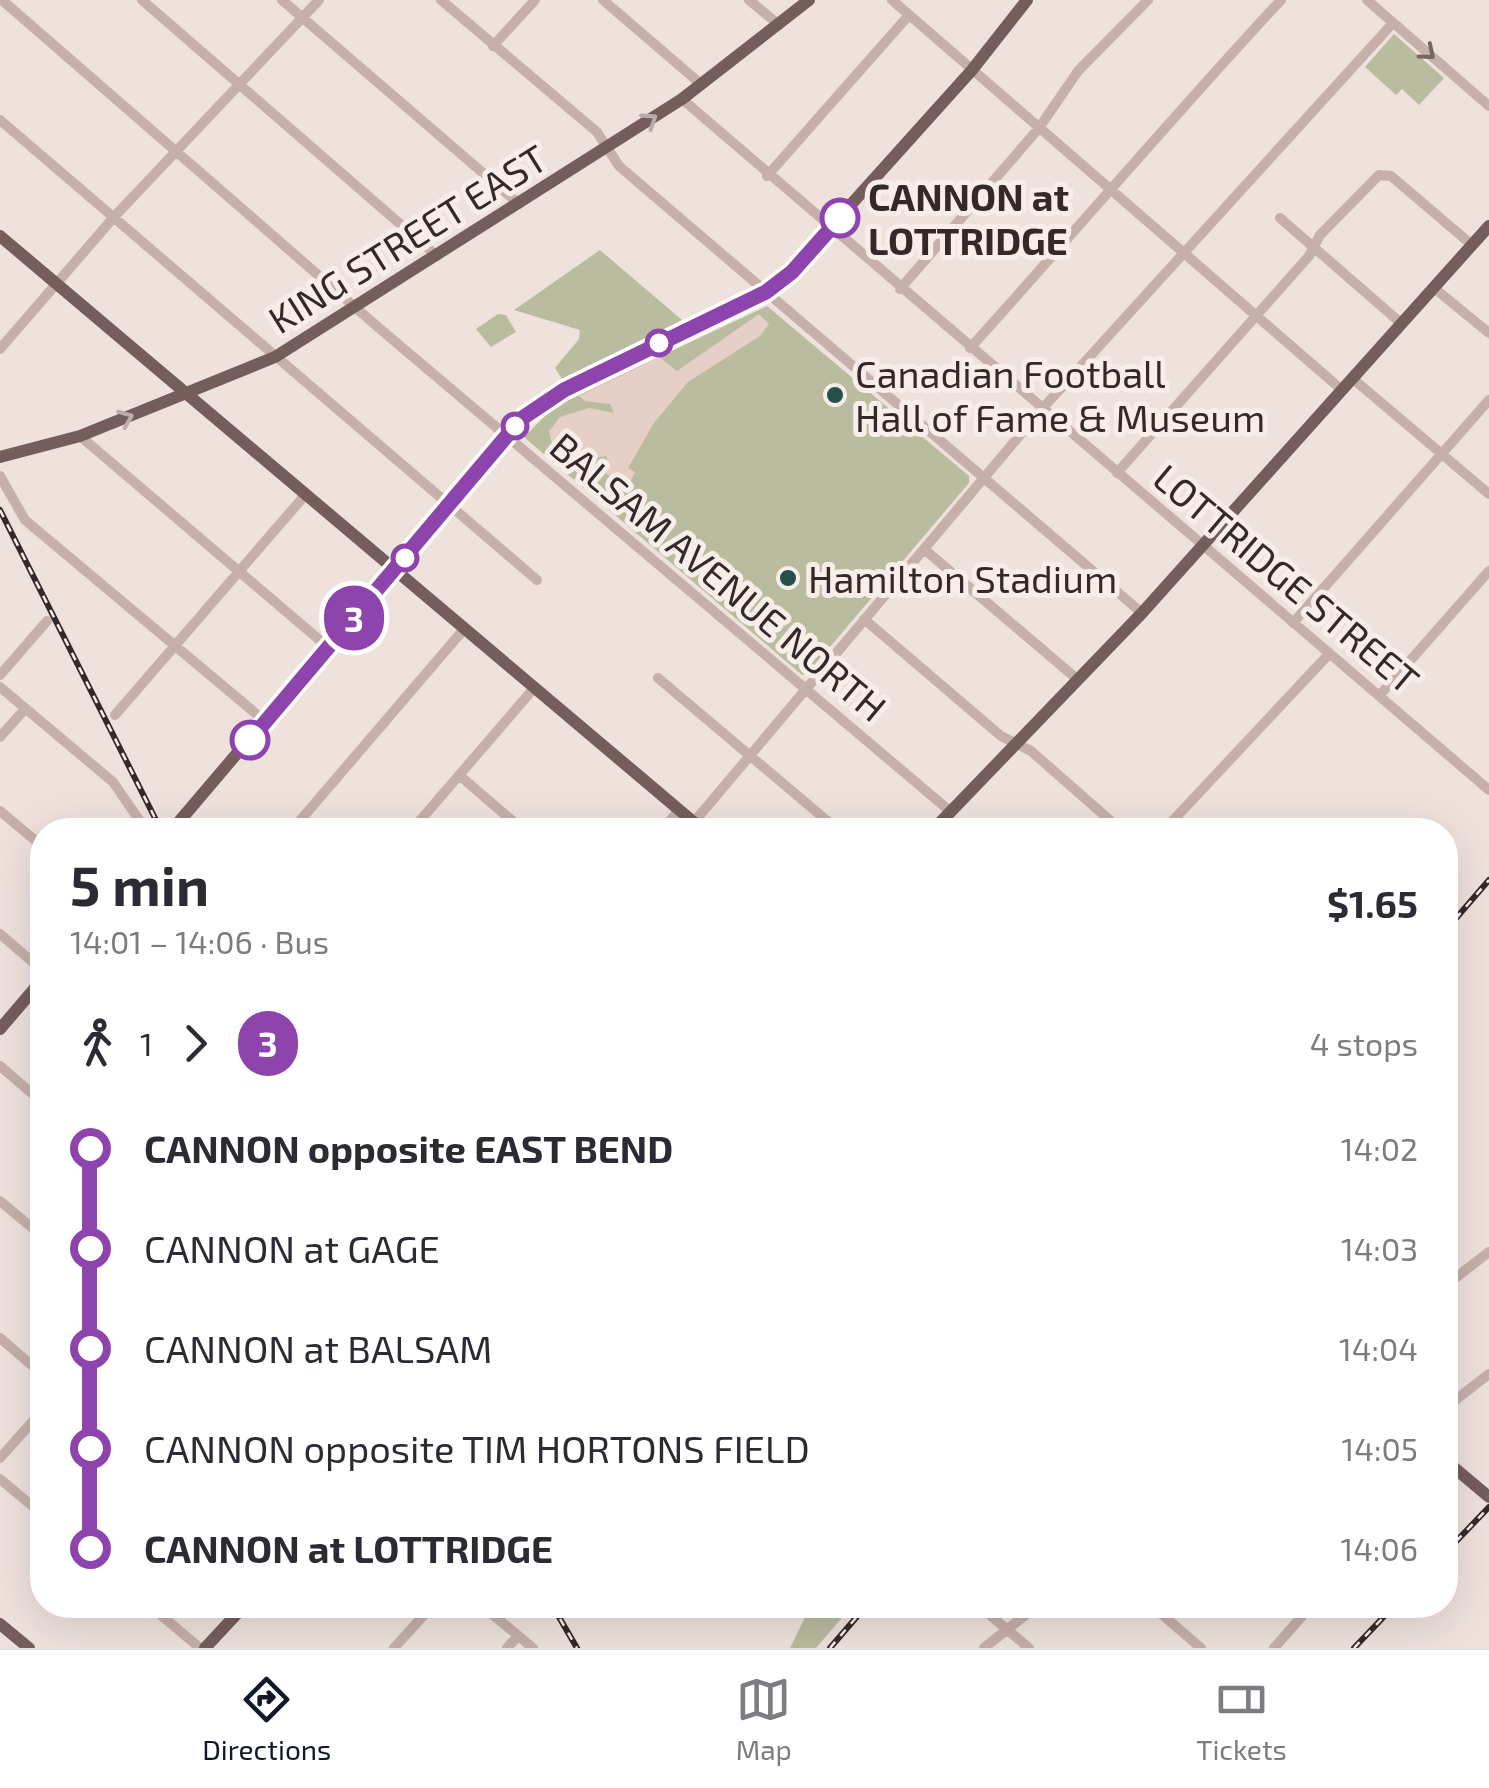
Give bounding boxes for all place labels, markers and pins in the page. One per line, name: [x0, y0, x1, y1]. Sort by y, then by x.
place label: CANNON at LOTTRIDGE: [868, 173, 1069, 263]
marker: CANNON at LOTTRIDGE: [821, 199, 859, 237]
unlabelled marker: [646, 330, 672, 356]
place label: Canadian Football Hall of Fame & Museum: [855, 350, 1265, 440]
marker: Canadian Football Hall of Fame & Museum: [824, 384, 846, 406]
unlabelled marker: [502, 413, 528, 439]
unlabelled marker: [392, 545, 418, 571]
place label: Hamilton Stadium: [808, 555, 1117, 601]
marker: Hamilton Stadium: [777, 567, 799, 589]
unlabelled marker: [231, 721, 269, 759]

